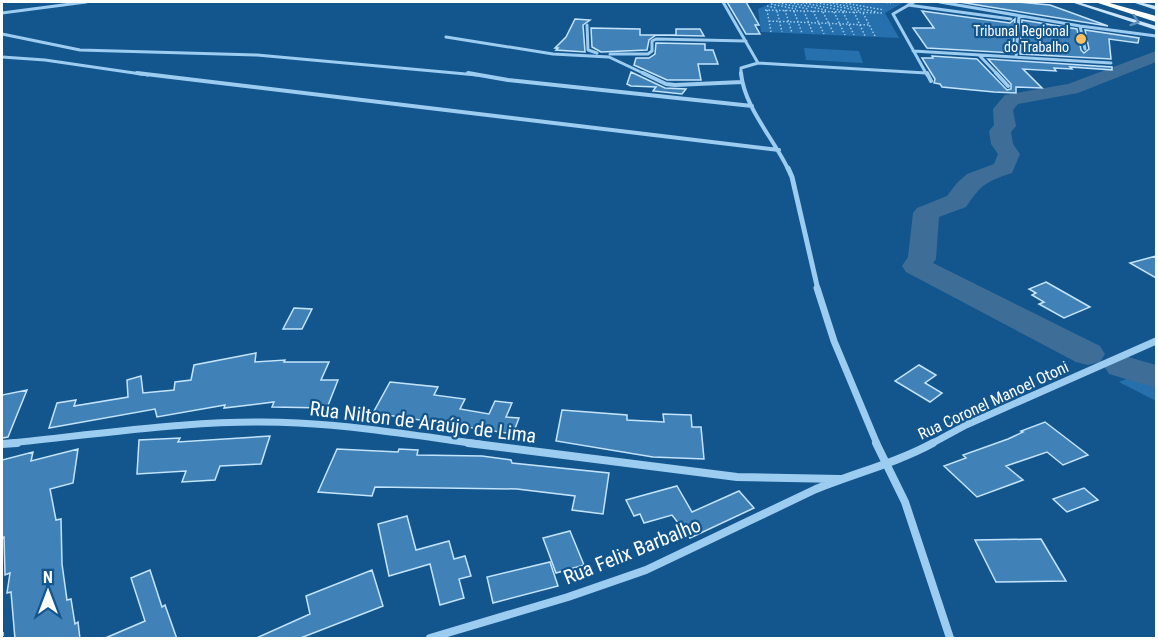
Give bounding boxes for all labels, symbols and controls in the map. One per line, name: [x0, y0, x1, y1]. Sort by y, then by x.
one-way arrow: [1129, 14, 1140, 26]
place label: Tribunal Regional do Trabalho: [973, 23, 1069, 55]
marker: Tribunal Regional do Trabalho: [1074, 32, 1088, 46]
street label: Rua Coronel Manoel Otoni: [915, 357, 1072, 444]
street label: Rua Nilton de Araújo de Lima: [308, 396, 538, 448]
street label: Rua Felix Barbalho: [560, 513, 704, 589]
north arrow: [18, 562, 78, 622]
text: N: [43, 568, 53, 587]

